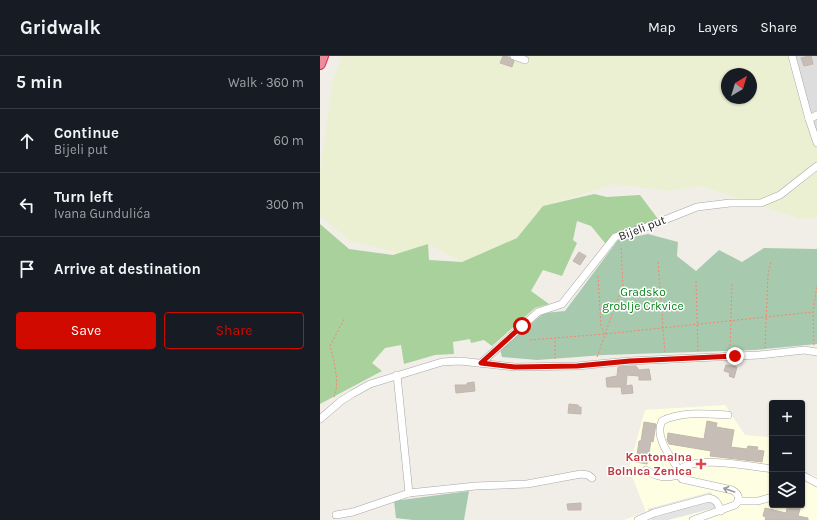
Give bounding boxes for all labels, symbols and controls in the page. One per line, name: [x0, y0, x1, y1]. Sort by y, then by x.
text: Gridwalk: [20, 17, 101, 39]
text: Map: [648, 19, 676, 36]
text: Layers: [698, 19, 738, 36]
text: Share: [760, 19, 797, 36]
north arrow: [721, 68, 757, 104]
text: 5 min: [16, 72, 63, 92]
text: Walk · 360 m: [228, 75, 304, 90]
text: Continue: [54, 124, 119, 142]
icon: ahead: [16, 130, 38, 152]
text: 60 m: [274, 133, 304, 148]
text: Bijeli put: [54, 142, 108, 157]
text: Turn left: [54, 188, 113, 206]
icon: left: [16, 194, 38, 216]
text: 300 m: [266, 197, 304, 212]
text: Ivana Gundulića: [54, 206, 150, 221]
street label: Bijeli put: [616, 212, 668, 243]
icon: arrive: [16, 258, 38, 280]
text: Arrive at destination: [54, 260, 201, 278]
park label: Gradsko groblje Crkvice: [602, 285, 684, 313]
button: Save: [16, 312, 156, 349]
button: Share: [164, 312, 304, 349]
route start: [513, 317, 531, 335]
route end: [726, 347, 744, 365]
map controls: [769, 400, 805, 508]
button: +: [769, 400, 805, 436]
button: −: [769, 436, 805, 472]
place label: Kantonalna Bolnica Zenica: [607, 450, 692, 478]
marker: Kantonalna Bolnica Zenica: [695, 458, 707, 470]
button: layers: [769, 472, 805, 508]
one-way arrow: [723, 486, 736, 493]

